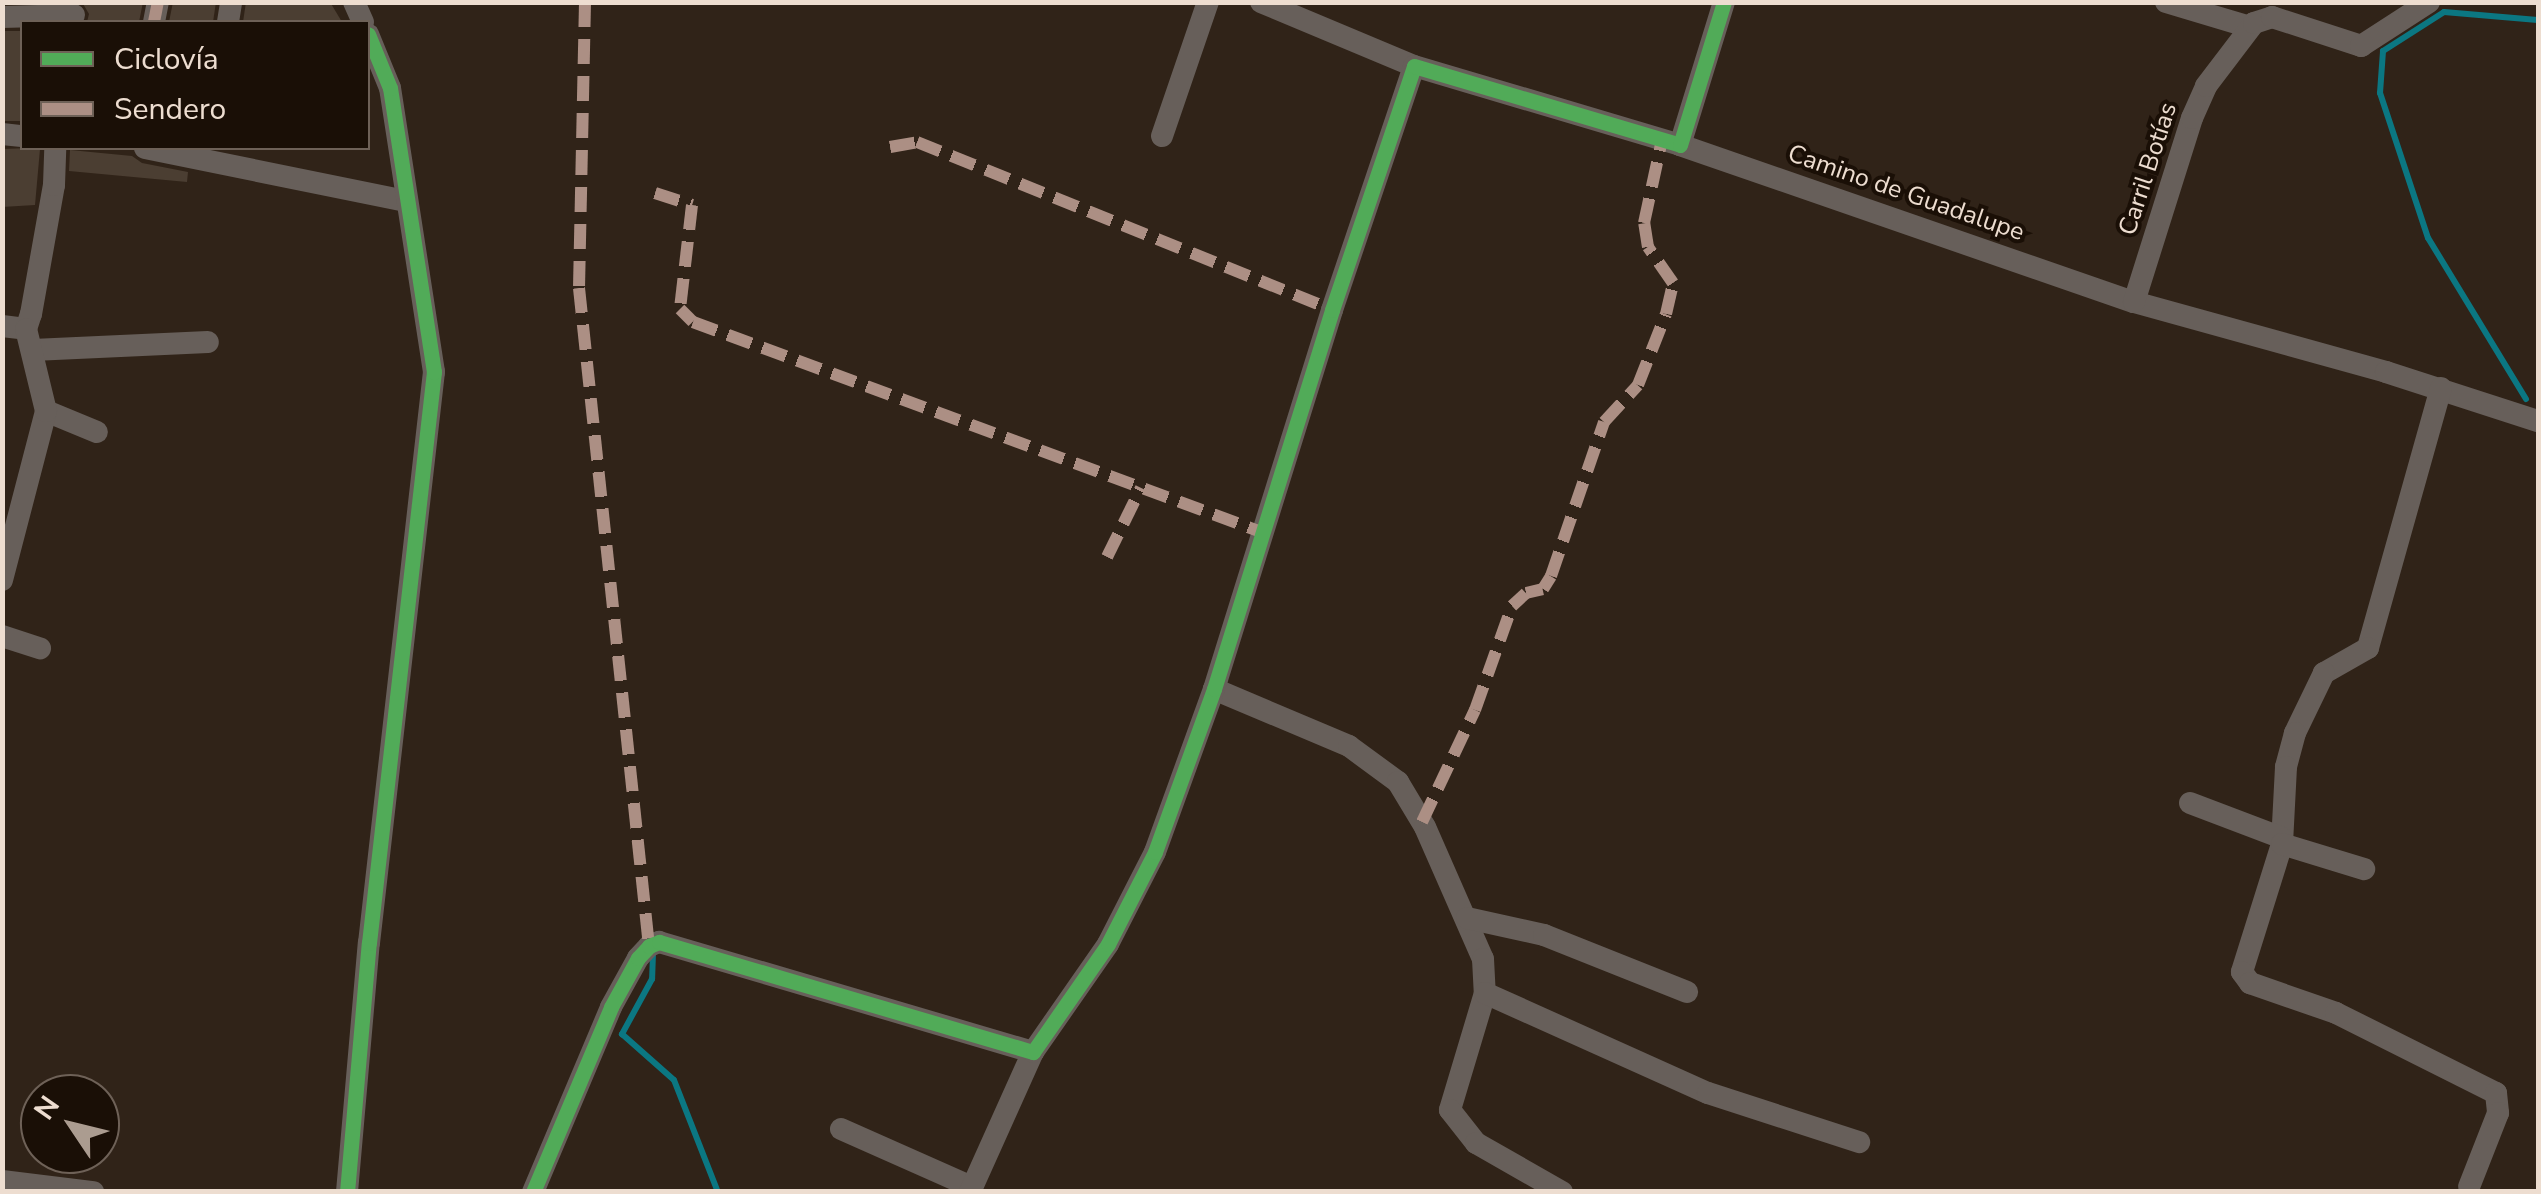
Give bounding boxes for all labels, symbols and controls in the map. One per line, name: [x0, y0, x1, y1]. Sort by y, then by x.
legend: [20, 20, 370, 150]
text: Ciclovía: [114, 39, 219, 80]
text: Sendero: [114, 89, 226, 130]
street label: Carril Botías: [2112, 99, 2184, 239]
street label: Camino de Guadalupe: [1784, 138, 2028, 248]
north arrow: [20, 1074, 120, 1174]
text: N: [25, 1088, 69, 1127]

